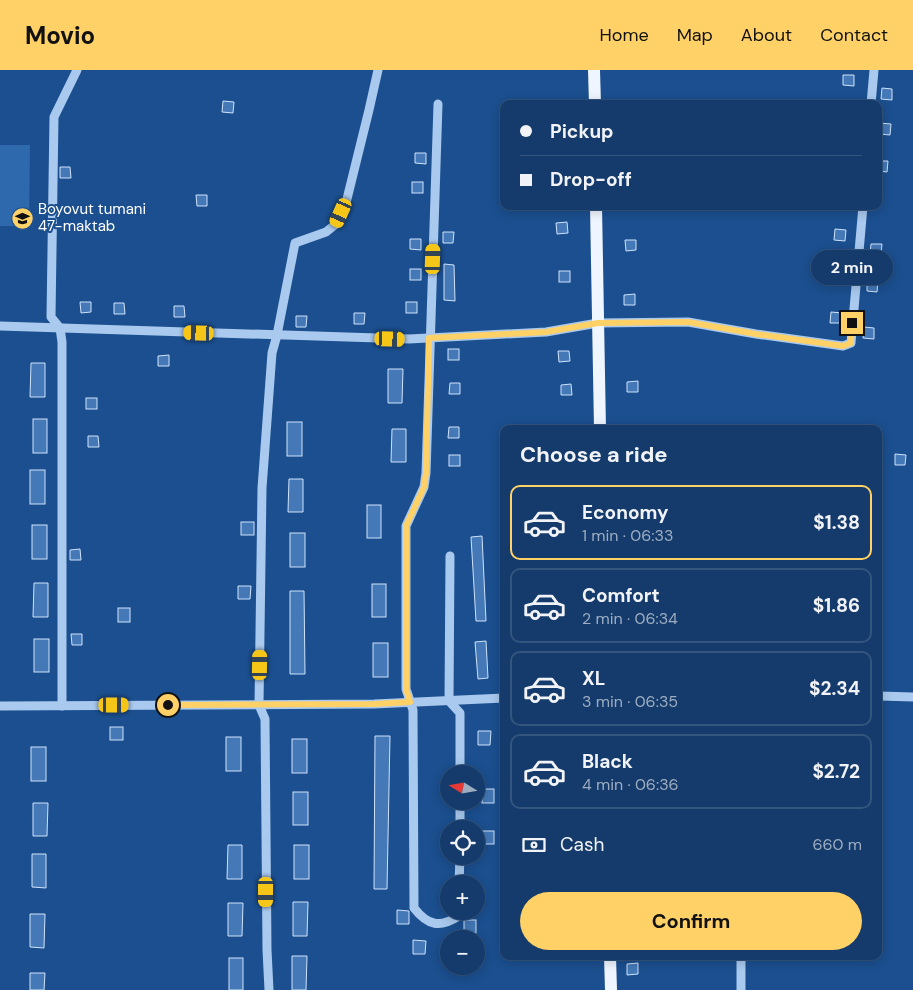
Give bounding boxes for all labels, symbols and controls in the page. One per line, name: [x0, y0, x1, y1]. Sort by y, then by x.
text: Movio: [25, 20, 95, 51]
text: Home: [599, 23, 649, 47]
text: Map: [677, 23, 713, 47]
text: About: [741, 23, 792, 47]
text: Contact: [820, 23, 888, 47]
text: Pickup: [550, 119, 614, 144]
text: Drop-off: [550, 167, 632, 192]
car: [328, 196, 353, 230]
place label: Boyovut tumani 47-maktab: [38, 199, 146, 236]
school or university icon: Boyovut tumani 47-maktab: [10, 206, 34, 230]
car: [424, 244, 441, 274]
callout: 2 min: [811, 250, 893, 286]
text: 2 min: [831, 257, 873, 278]
route end: [841, 312, 863, 334]
car: [183, 325, 214, 341]
car: [374, 331, 405, 347]
text: Choose a ride: [520, 440, 668, 469]
icon: car: [522, 500, 567, 545]
text: Economy: [582, 500, 669, 525]
text: $1.38: [813, 510, 860, 535]
text: 1 min · 06:33: [582, 525, 673, 546]
icon: car: [522, 583, 567, 628]
text: Comfort: [582, 583, 660, 608]
text: $1.86: [813, 593, 860, 618]
text: 2 min · 06:34: [582, 608, 678, 629]
car: [252, 650, 267, 680]
icon: car: [522, 666, 567, 711]
text: XL: [582, 666, 605, 691]
text: $2.34: [809, 676, 860, 701]
text: 3 min · 06:35: [582, 691, 678, 712]
route start: [157, 694, 179, 716]
car: [99, 698, 129, 713]
icon: car: [522, 749, 567, 794]
text: Black: [582, 749, 633, 774]
text: $2.72: [812, 759, 860, 784]
north arrow: [440, 765, 485, 810]
map controls: [440, 765, 485, 975]
text: 4 min · 06:36: [582, 774, 679, 795]
button: locate: [440, 820, 485, 865]
icon: cash: [520, 831, 548, 859]
text: Cash: [560, 832, 604, 857]
text: 660 m: [812, 834, 862, 855]
button: +: [440, 875, 485, 920]
car: [258, 877, 273, 907]
button: Confirm: [520, 892, 862, 950]
button: −: [440, 930, 485, 975]

